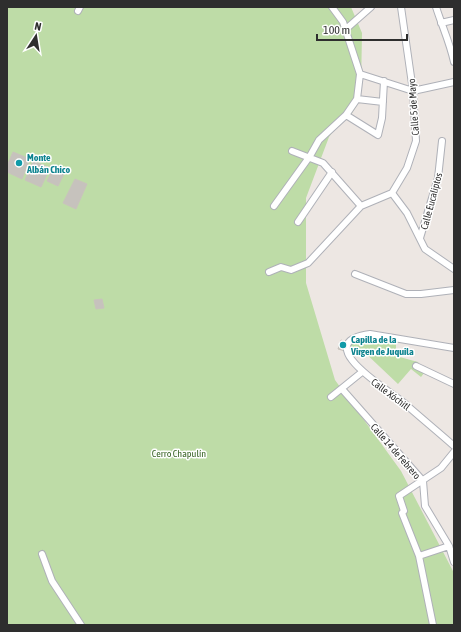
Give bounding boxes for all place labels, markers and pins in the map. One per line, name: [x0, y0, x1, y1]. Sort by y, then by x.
place label: Monte Albán Chico: [26, 152, 71, 175]
marker: Monte Albán Chico: [14, 158, 24, 168]
place label: Capilla de la Virgen de Juquila: [350, 334, 414, 357]
marker: Capilla de la Virgen de Juquila: [338, 340, 348, 350]

